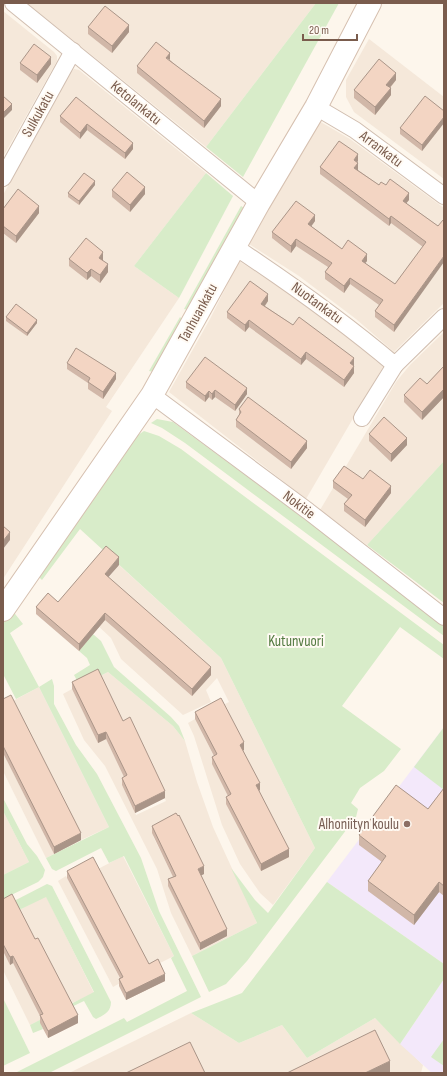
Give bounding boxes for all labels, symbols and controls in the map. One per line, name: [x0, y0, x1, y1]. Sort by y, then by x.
scale bar: [303, 16, 357, 42]
text: 20 m: [309, 23, 329, 38]
street label: Ketolankatu: [107, 77, 165, 129]
street label: Sulkukatu: [18, 88, 58, 140]
street label: Arrankatu: [355, 126, 407, 172]
street label: Nuotankatu: [287, 278, 347, 328]
street label: Tanhuankatu: [174, 280, 222, 346]
street label: Nokitie: [279, 487, 319, 523]
park label: Kutunvuori: [268, 632, 324, 651]
place label: Alhoniityn koulu: [318, 815, 399, 834]
marker: Alhoniityn koulu: [402, 819, 412, 829]

